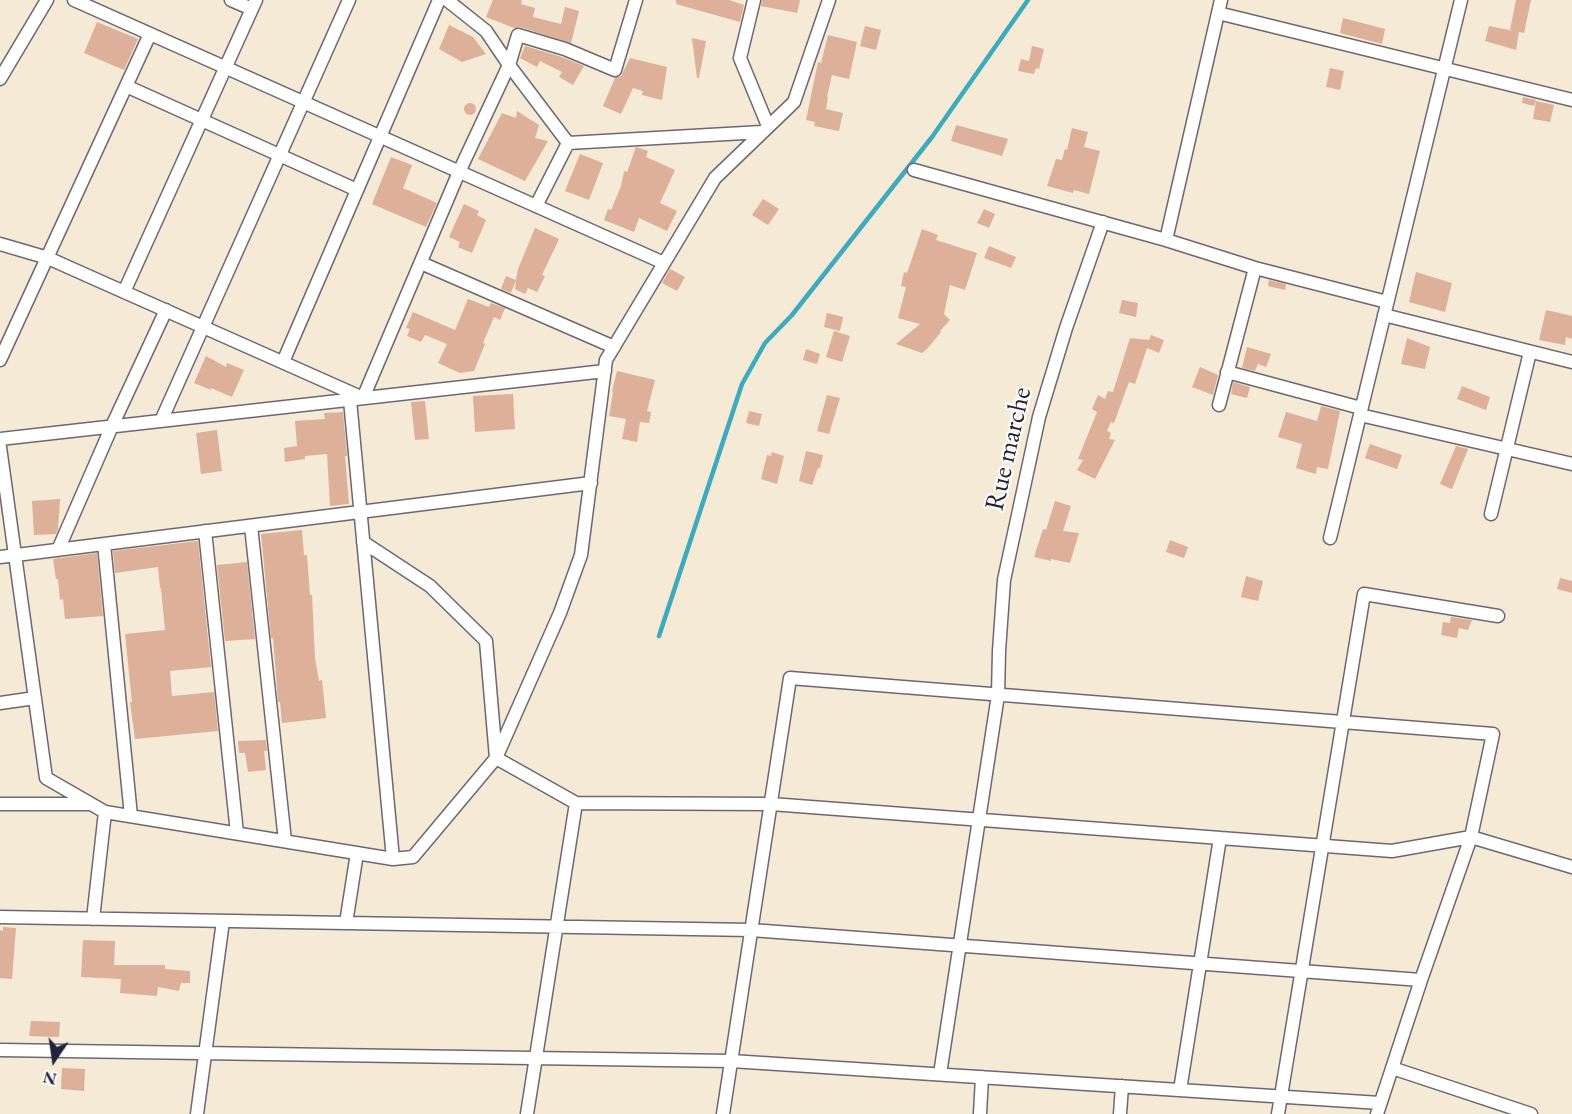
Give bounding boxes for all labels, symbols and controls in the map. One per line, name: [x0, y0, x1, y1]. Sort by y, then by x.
street label: Rue marche: [979, 384, 1039, 514]
north arrow: [24, 1030, 84, 1090]
text: N: [41, 1066, 59, 1090]

